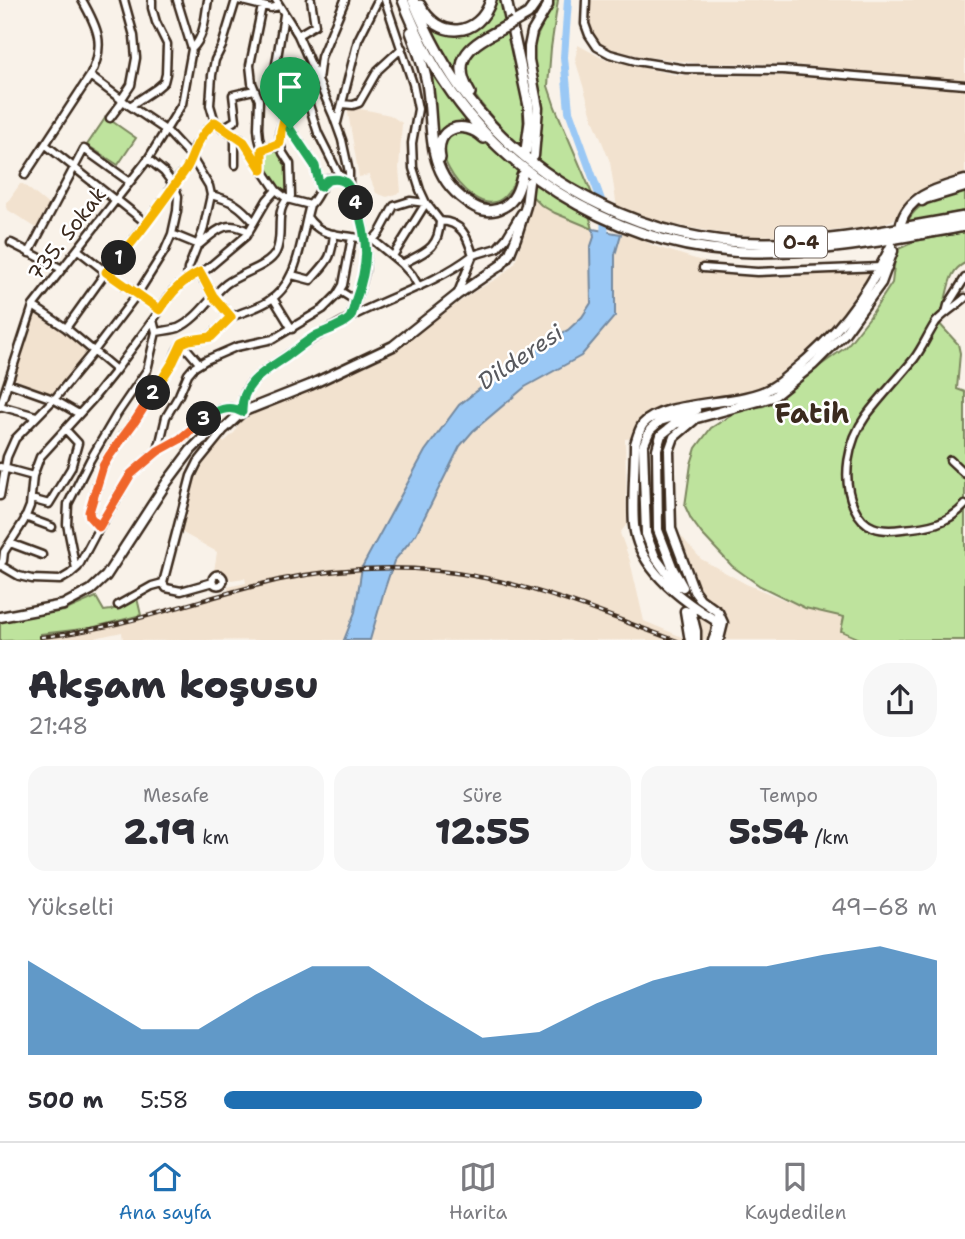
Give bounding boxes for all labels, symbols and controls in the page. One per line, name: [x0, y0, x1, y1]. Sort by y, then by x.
pin: [260, 57, 320, 129]
icon: arrive: [271, 68, 309, 106]
street label: 735. Sokak: [21, 181, 113, 287]
pin: 4: [338, 186, 374, 220]
text: 4: [349, 190, 362, 215]
road number: O-4: [775, 226, 827, 258]
pin: 1: [102, 240, 136, 276]
text: 1: [114, 245, 123, 270]
water label: Dilderesi: [472, 317, 569, 396]
pin: 2: [136, 376, 170, 410]
text: 2: [146, 380, 159, 405]
district label: Fatih: [774, 394, 850, 432]
pin: 3: [186, 402, 222, 436]
text: 3: [197, 406, 210, 431]
text: Akşam koşusu: [28, 659, 319, 710]
button: share: [863, 663, 937, 737]
text: 21:48: [28, 711, 88, 741]
text: Mesafe: [143, 783, 209, 808]
text: Süre: [463, 783, 502, 808]
text: Tempo: [760, 783, 818, 808]
text: 2.19: [123, 808, 196, 855]
text: 12:55: [435, 808, 530, 855]
text: 5:54: [729, 808, 808, 855]
text: km: [196, 825, 229, 850]
text: /km: [808, 825, 849, 850]
text: Yükselti: [28, 892, 114, 922]
text: 49–68 m: [831, 892, 937, 922]
text: 500 m: [28, 1085, 103, 1115]
text: 5:58: [140, 1085, 189, 1115]
tab: Ana sayfa: [119, 1158, 211, 1225]
tab: Harita: [449, 1158, 507, 1225]
tab: Kaydedilen: [745, 1158, 846, 1225]

